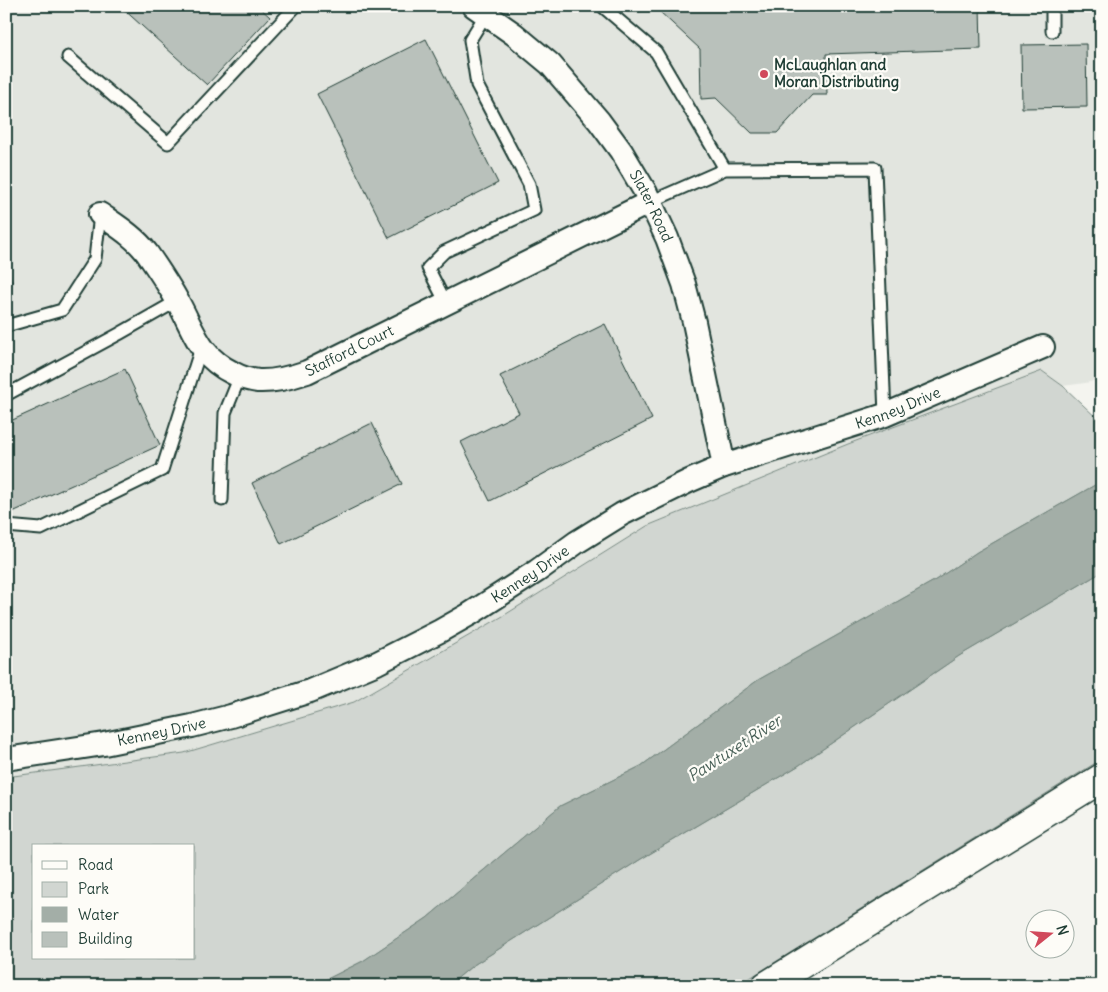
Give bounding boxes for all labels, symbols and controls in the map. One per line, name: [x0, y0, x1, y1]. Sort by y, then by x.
place label: McLaughlan and Moran Distributing: [774, 55, 899, 92]
marker: McLaughlan and Moran Distributing: [758, 68, 770, 80]
street label: Slater Road: [625, 166, 678, 245]
street label: Stafford Court: [302, 321, 397, 380]
street label: Kenney Drive: [853, 382, 943, 433]
street label: Kenney Drive: [487, 541, 573, 607]
water label: Pawtuxet River: [683, 709, 787, 786]
street label: Kenney Drive: [116, 713, 208, 750]
legend: [32, 844, 195, 960]
text: Road: [78, 855, 113, 874]
text: Park: [78, 879, 109, 898]
text: Water: [78, 905, 119, 924]
north arrow: [1026, 910, 1076, 960]
text: N: [1052, 923, 1072, 937]
text: Building: [78, 929, 133, 948]

